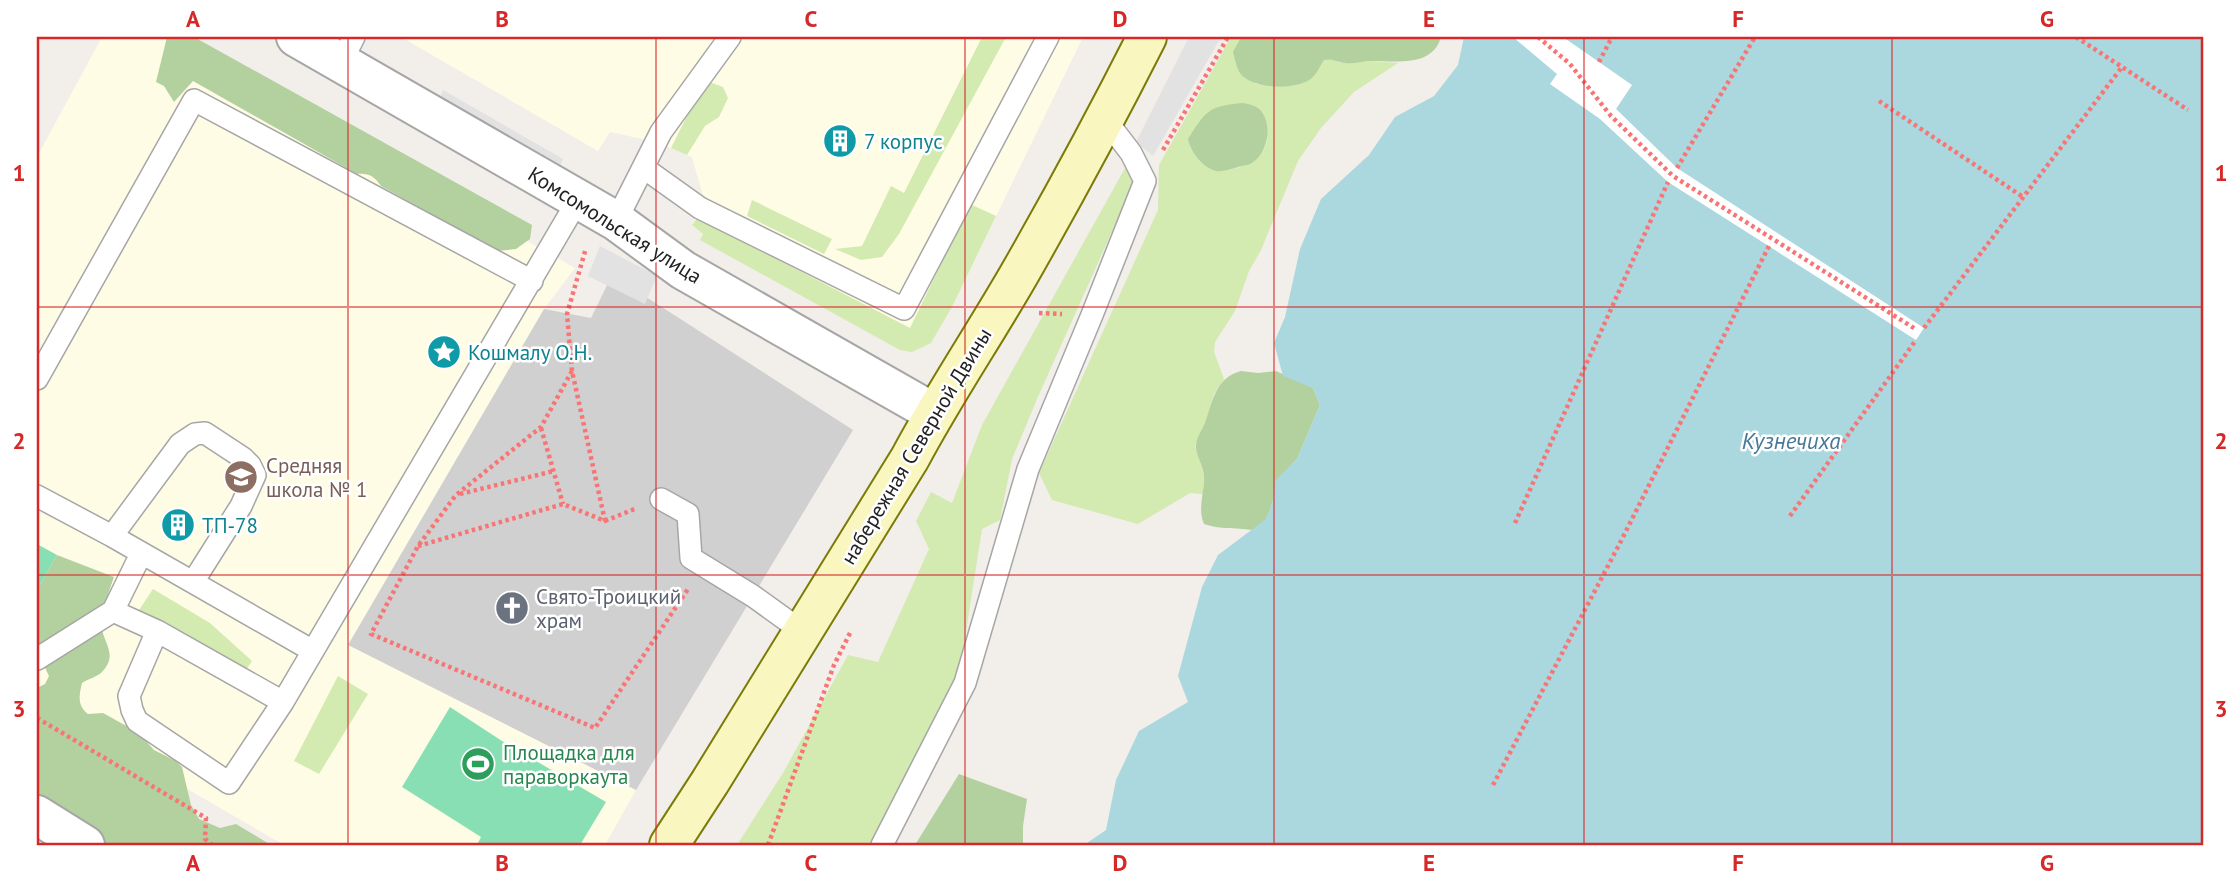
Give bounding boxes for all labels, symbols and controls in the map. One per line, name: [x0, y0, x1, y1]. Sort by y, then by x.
text: A: [186, 4, 200, 33]
text: B: [495, 4, 509, 33]
text: C: [805, 4, 818, 33]
text: D: [1113, 4, 1127, 33]
text: E: [1423, 4, 1435, 33]
text: F: [1732, 4, 1744, 33]
text: G: [2040, 4, 2054, 33]
building icon: 7 корпус: [821, 122, 859, 160]
place label: 7 корпус: [864, 128, 943, 155]
text: 1: [12, 158, 26, 187]
text: 1: [2214, 158, 2228, 187]
street label: Комсомольская улица: [523, 161, 707, 289]
street label: набережная Северной Двины: [835, 323, 997, 569]
place icon: Кошмалу О.Н.: [425, 333, 463, 371]
place label: Кошмалу О.Н.: [468, 339, 592, 366]
text: 2: [12, 426, 26, 455]
water label: Кузнечиха: [1742, 426, 1840, 455]
text: 2: [2214, 426, 2228, 455]
place label: Средняя школа № 1: [266, 452, 368, 503]
school or university icon: Средняя школа № 1: [222, 458, 260, 496]
building icon: ТП-78: [159, 506, 197, 544]
place label: ТП-78: [202, 512, 258, 539]
place label: Свято-Троицкий храм: [536, 583, 681, 634]
church icon: Свято-Троицкий храм: [493, 589, 531, 627]
text: 3: [12, 694, 26, 723]
text: 3: [2214, 694, 2228, 723]
place label: Площадка для параворкаута: [503, 739, 635, 790]
sports icon: Площадка для параворкаута: [459, 745, 497, 783]
text: A: [186, 848, 200, 877]
text: B: [495, 848, 509, 877]
text: C: [805, 848, 818, 877]
text: D: [1113, 848, 1127, 877]
text: E: [1423, 848, 1435, 877]
text: F: [1732, 848, 1744, 877]
text: G: [2040, 848, 2054, 877]

